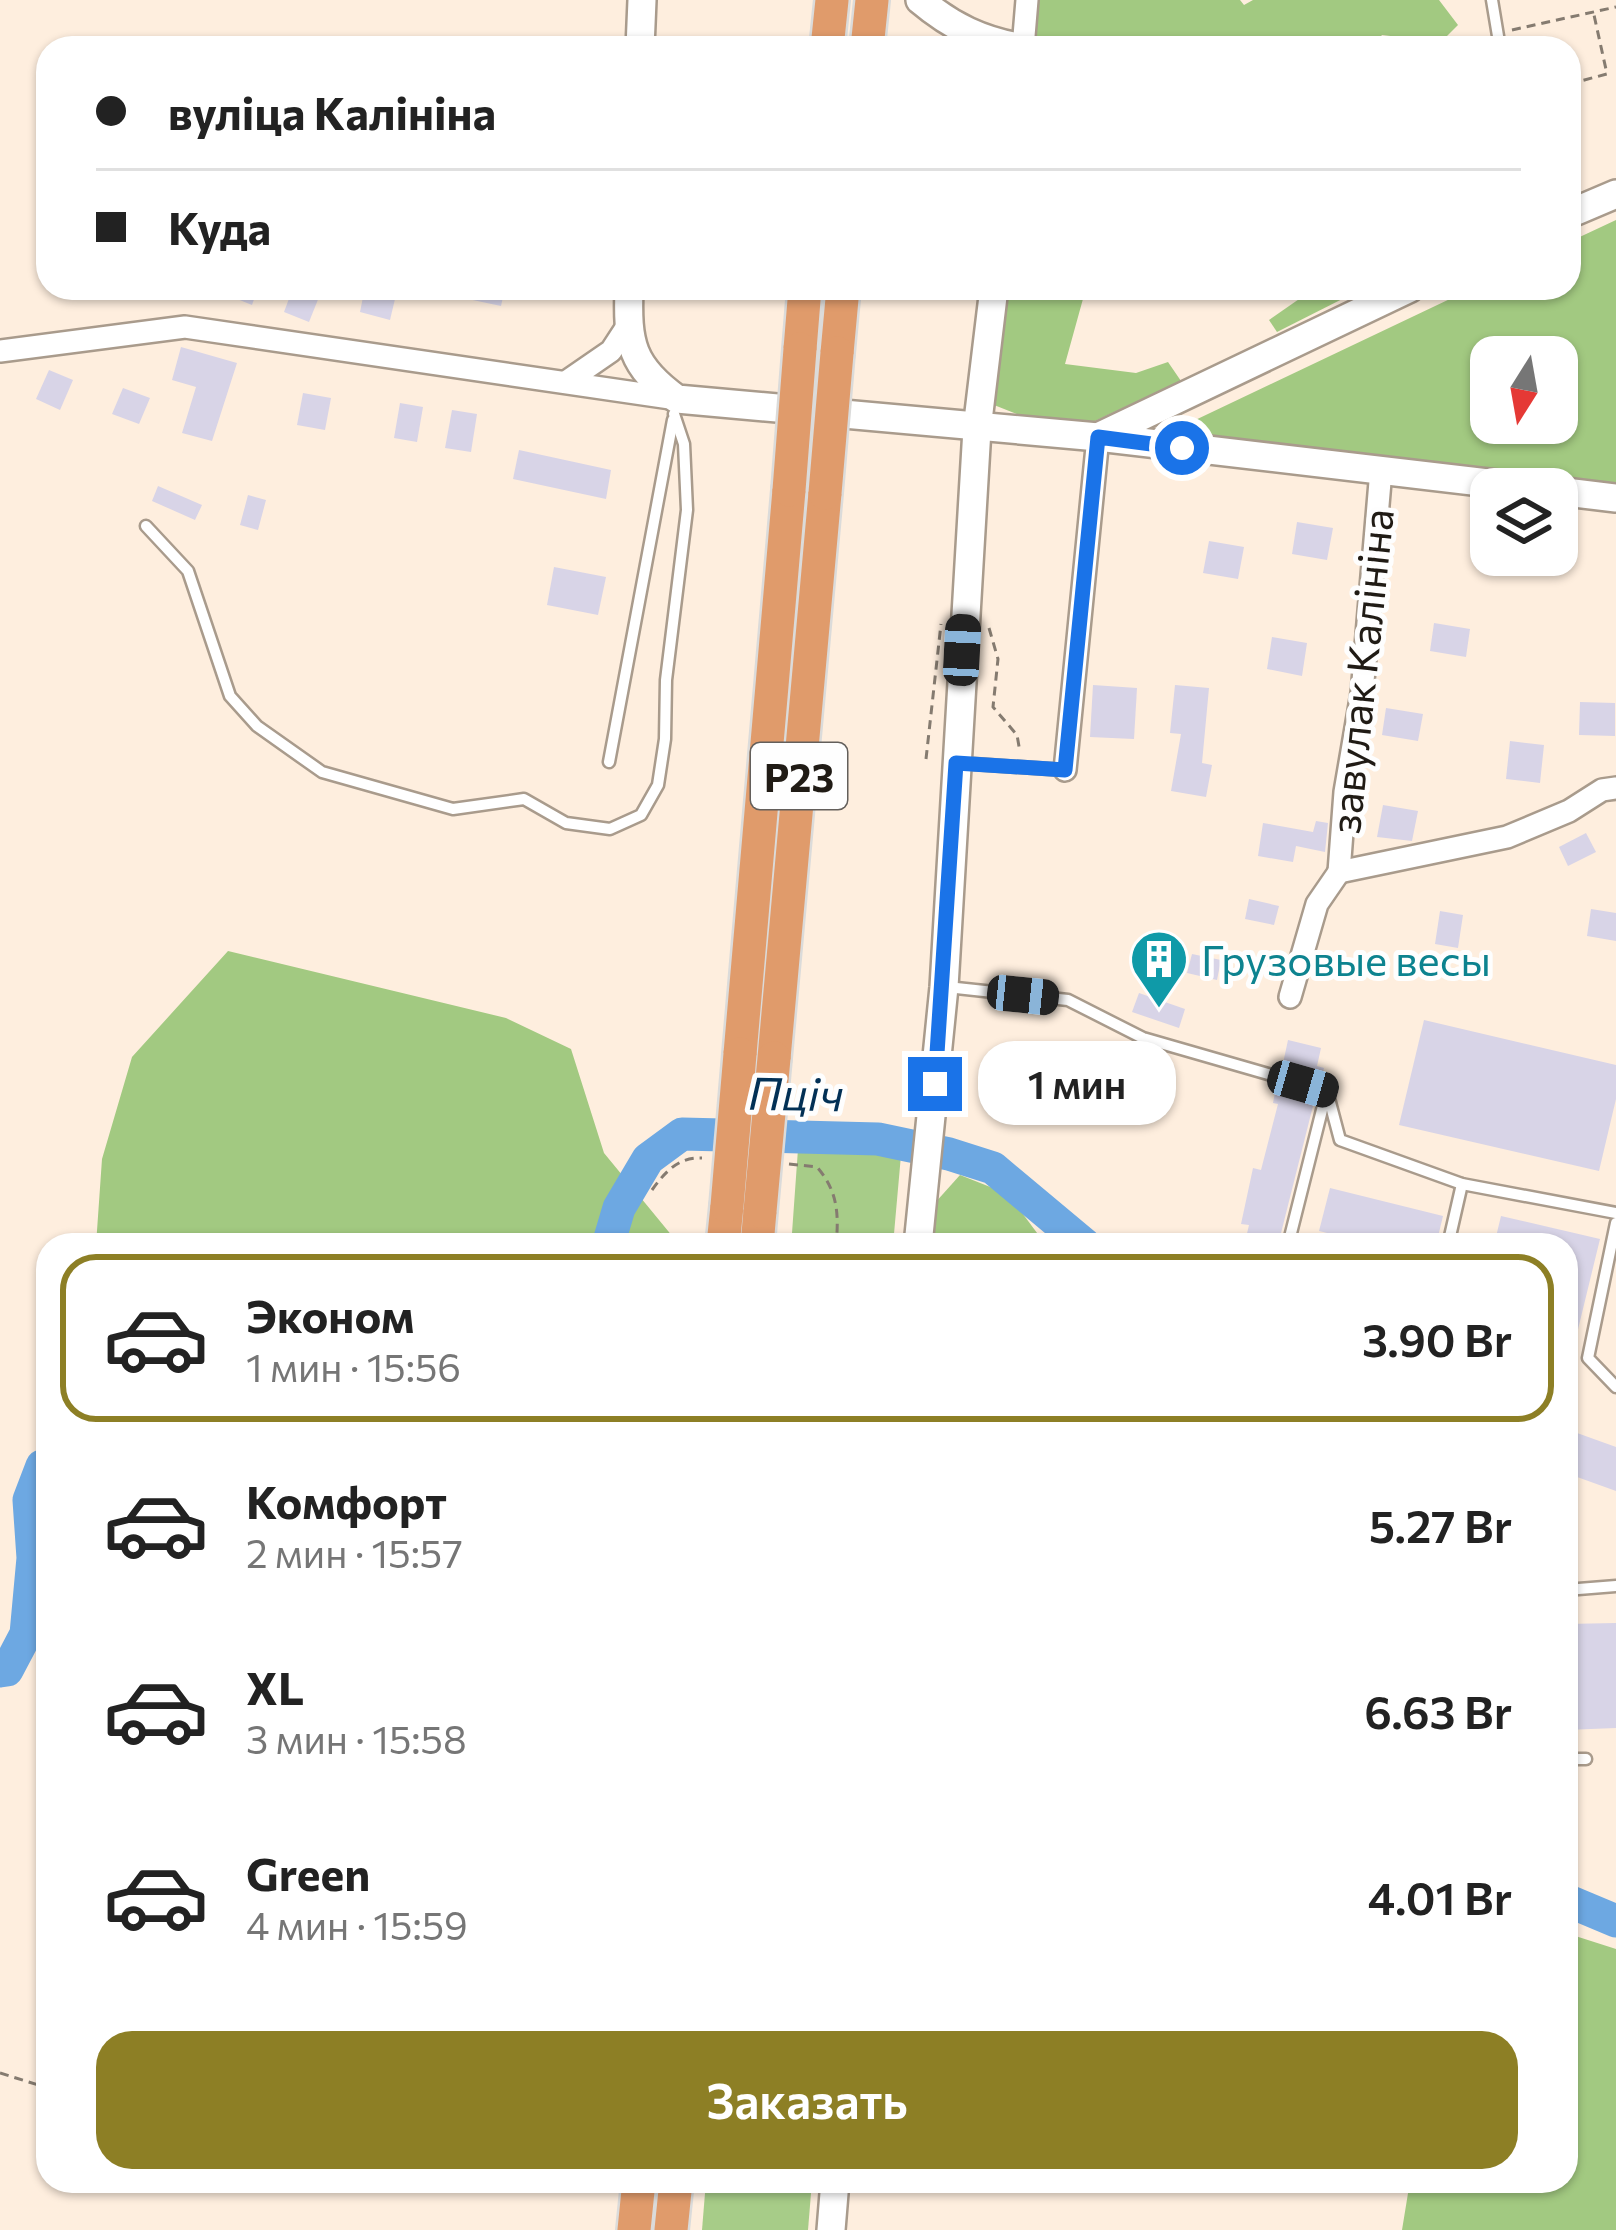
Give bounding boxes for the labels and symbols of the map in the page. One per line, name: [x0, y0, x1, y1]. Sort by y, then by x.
north arrow: [1470, 336, 1578, 444]
route start: [1155, 421, 1209, 475]
street label: завулак Калініна: [1317, 506, 1403, 836]
car: [942, 613, 982, 687]
road number: Р23: [751, 743, 847, 809]
building icon: Грузовые весы: [1128, 928, 1190, 1010]
place label: Грузовые весы: [1201, 933, 1491, 985]
car: [985, 973, 1061, 1017]
callout: 1 мин: [977, 1042, 1175, 1126]
route end: [908, 1057, 962, 1111]
car: [1263, 1057, 1343, 1111]
water label: Пціч: [748, 1064, 844, 1120]

